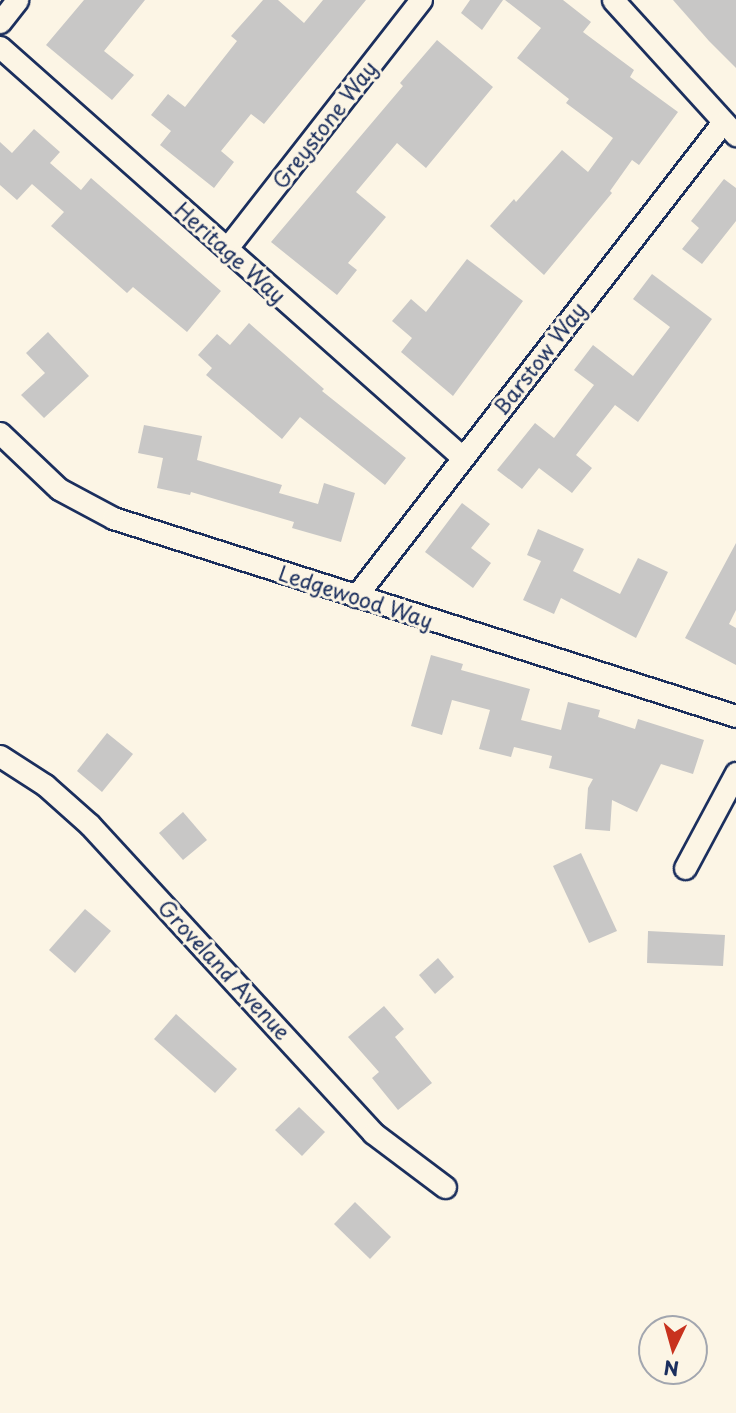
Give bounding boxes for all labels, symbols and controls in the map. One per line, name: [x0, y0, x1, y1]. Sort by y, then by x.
street label: Greystone Way: [266, 55, 382, 193]
street label: Heritage Way: [171, 196, 291, 308]
street label: Barstow Way: [487, 296, 591, 420]
street label: Ledgewood Way: [276, 559, 436, 633]
street label: Groveland Avenue: [154, 894, 296, 1044]
north arrow: [638, 1315, 708, 1385]
text: N: [663, 1354, 680, 1384]

